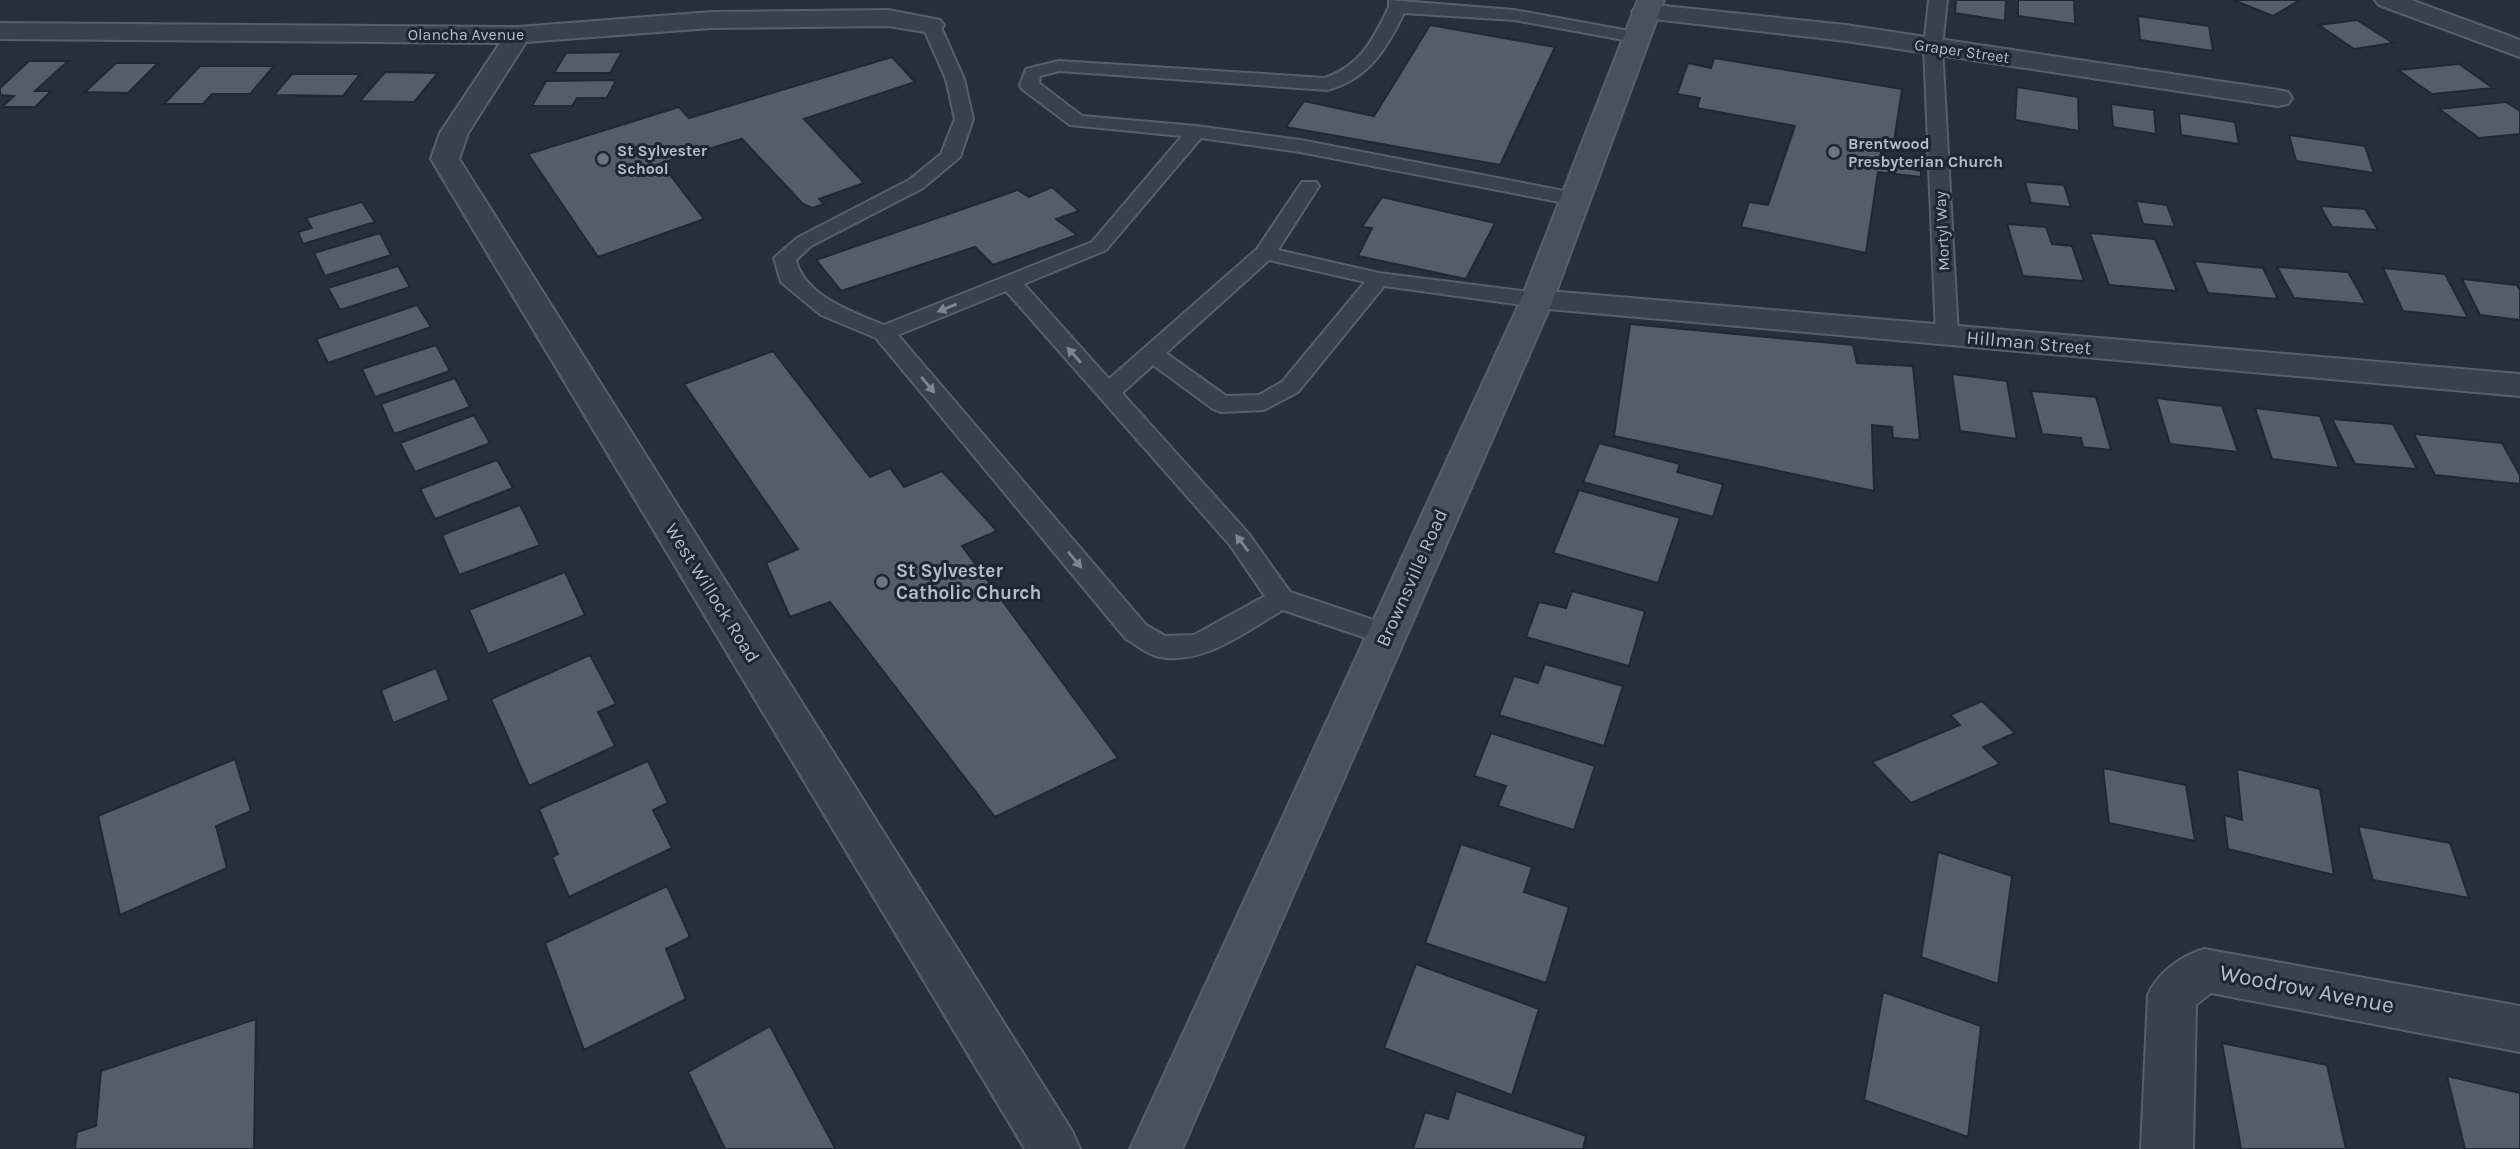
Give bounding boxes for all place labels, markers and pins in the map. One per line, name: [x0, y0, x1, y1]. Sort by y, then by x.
place label: Brentwood Presbyterian Church: [1848, 134, 2003, 171]
place label: St Sylvester School: [617, 141, 708, 178]
marker: Brentwood Presbyterian Church: [1826, 144, 1842, 160]
marker: St Sylvester School: [595, 151, 611, 167]
place label: St Sylvester Catholic Church: [896, 560, 1041, 604]
marker: St Sylvester Catholic Church: [874, 574, 890, 590]

